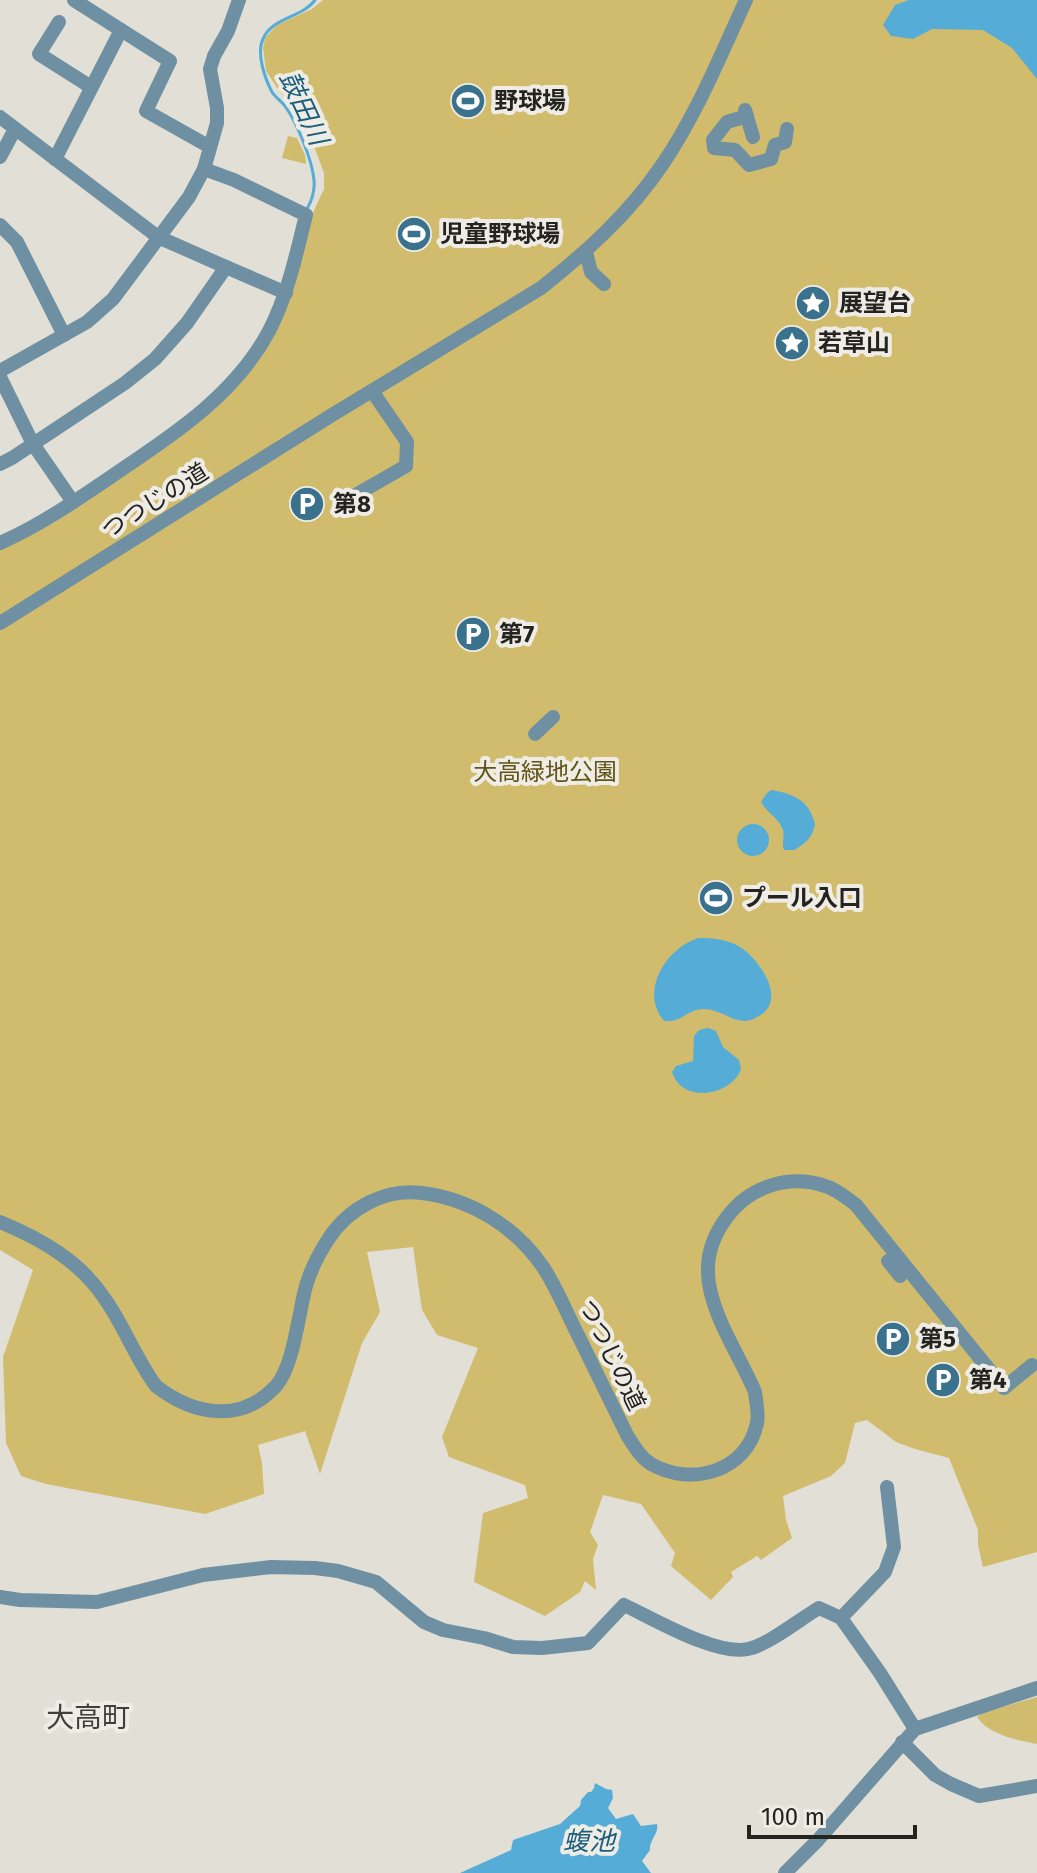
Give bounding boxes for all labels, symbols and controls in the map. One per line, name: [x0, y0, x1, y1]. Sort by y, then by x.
water label: 鼓田川: [273, 66, 335, 153]
sports icon: 野球場: [449, 82, 487, 120]
place label: 野球場: [494, 87, 566, 115]
sports icon: 児童野球場: [395, 215, 433, 253]
place label: 児童野球場: [440, 220, 560, 248]
place icon: 展望台: [794, 284, 832, 322]
place label: 展望台: [839, 289, 911, 317]
place icon: 若草山: [773, 324, 811, 362]
place label: 若草山: [818, 329, 890, 357]
street label: つつじの道: [97, 457, 213, 545]
parking icon: 第8: [288, 485, 326, 523]
place label: 第8: [333, 490, 371, 518]
parking icon: 第7: [454, 615, 492, 653]
place label: 第7: [499, 620, 534, 648]
park label: 大高緑地公園: [473, 758, 617, 786]
sports icon: プール入口: [697, 879, 735, 917]
place label: プール入口: [742, 884, 862, 912]
street label: つつじの道: [573, 1295, 651, 1415]
parking icon: 第5: [874, 1320, 912, 1358]
place label: 第5: [919, 1325, 956, 1353]
parking icon: 第4: [924, 1361, 962, 1399]
place label: 第4: [969, 1366, 1007, 1394]
district label: 大高町: [46, 1701, 130, 1734]
scale bar: [749, 1789, 915, 1839]
text: 100 m: [761, 1803, 825, 1831]
water label: 蝮池: [563, 1826, 618, 1857]

